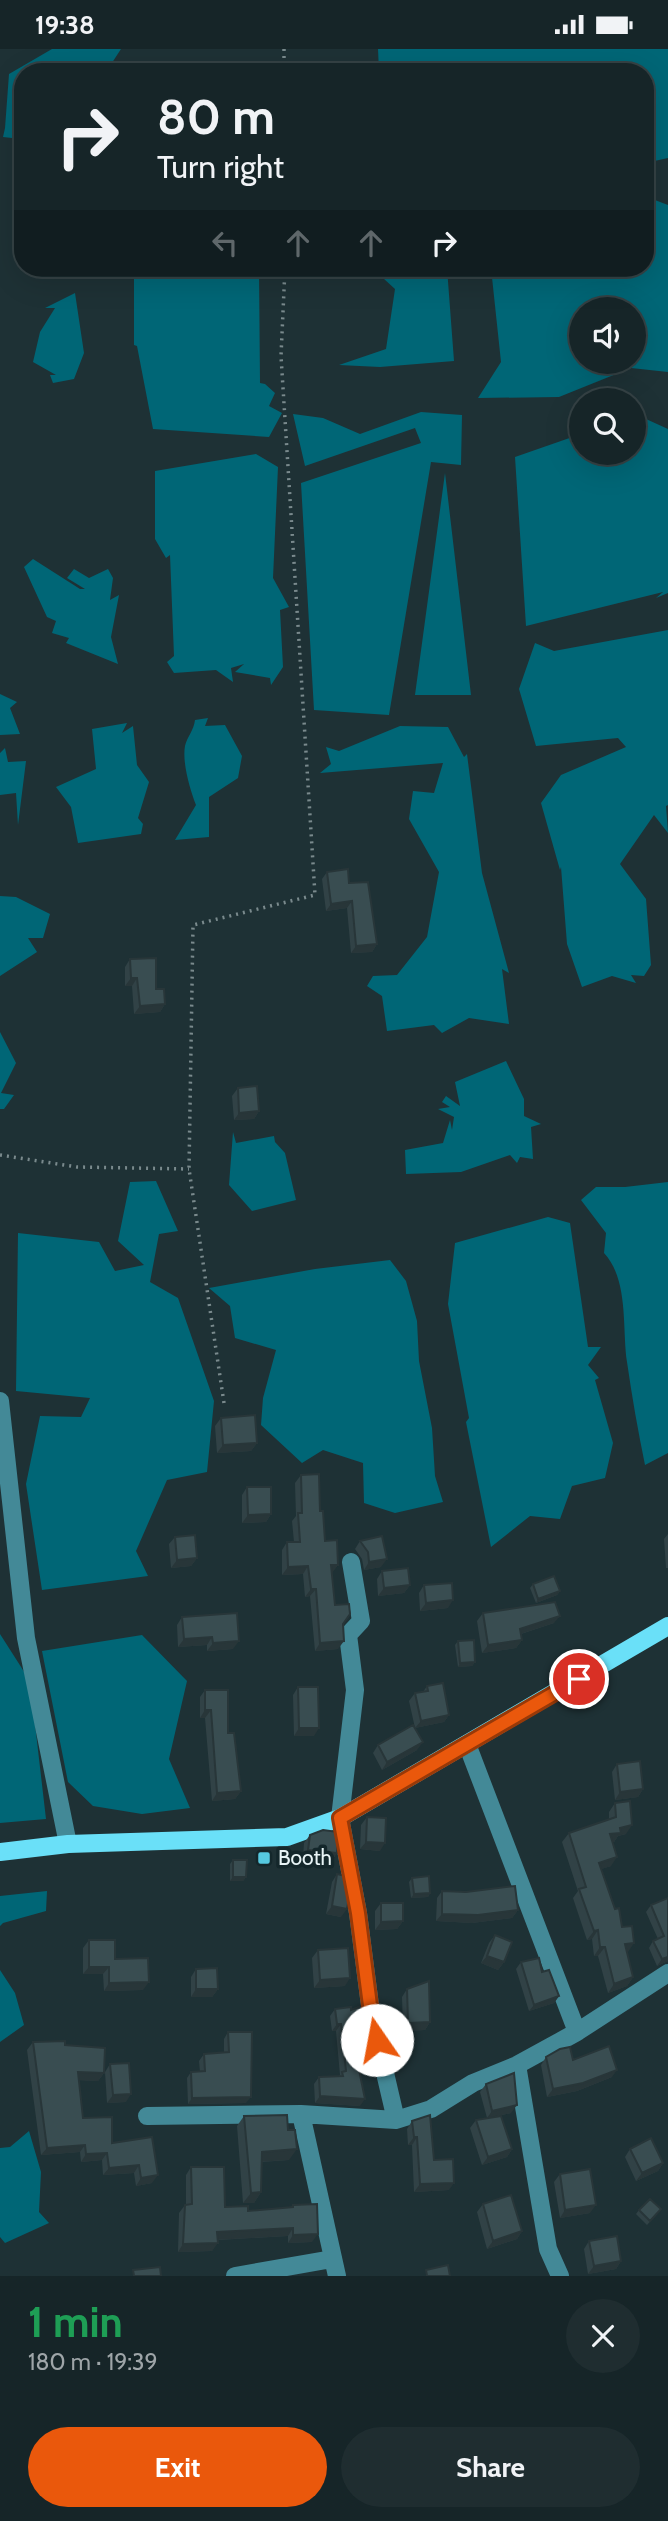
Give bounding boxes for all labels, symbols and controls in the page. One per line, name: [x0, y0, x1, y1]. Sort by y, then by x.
text: 19:38: [35, 9, 95, 41]
text: 80 m: [157, 87, 275, 146]
icon: right: [42, 91, 133, 182]
text: Turn right: [157, 147, 284, 186]
icon: left: [206, 224, 244, 262]
icon: ahead: [279, 224, 317, 262]
icon: ahead: [352, 224, 390, 262]
icon: right: [425, 224, 463, 262]
map controls: [569, 297, 646, 465]
button: sound: [569, 297, 646, 374]
button: search: [569, 388, 646, 465]
pin: [549, 1649, 609, 1709]
icon: arrive: [560, 1660, 598, 1698]
place label: Booth: [278, 1845, 332, 1870]
marker: Booth: [256, 1850, 272, 1866]
position arrow: [340, 2003, 414, 2077]
text: 1 min: [28, 2296, 123, 2348]
button: close: [566, 2299, 640, 2373]
text: 180 m · 19:39: [28, 2348, 158, 2376]
button: Exit: [28, 2427, 327, 2507]
button: Share: [341, 2427, 640, 2507]

